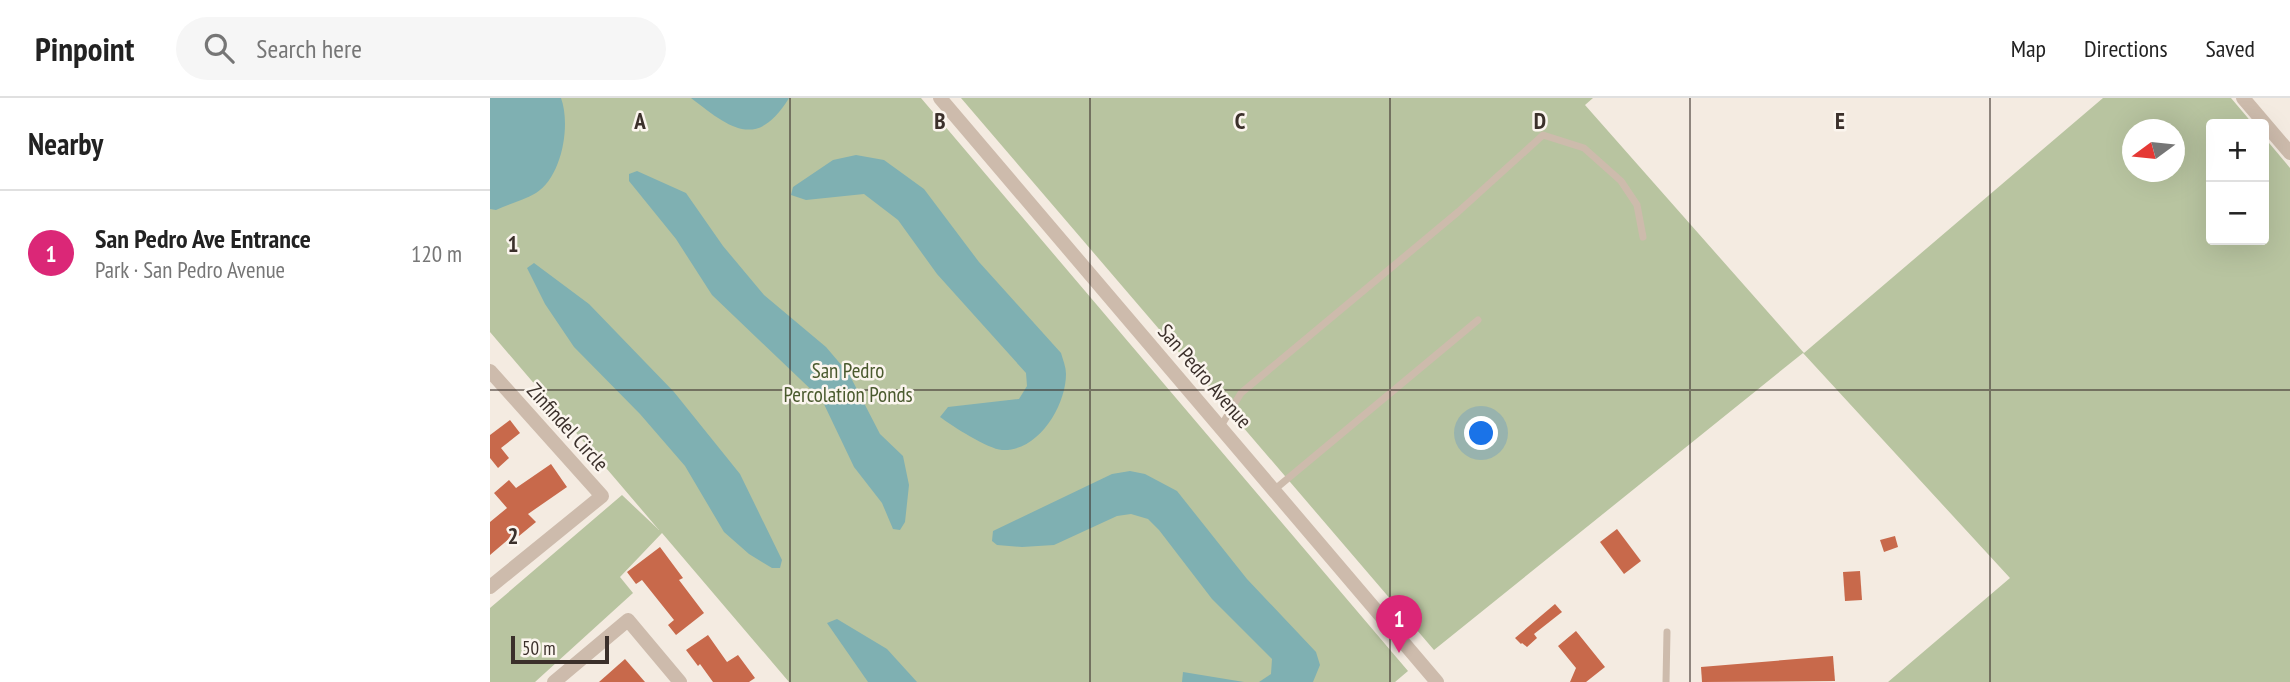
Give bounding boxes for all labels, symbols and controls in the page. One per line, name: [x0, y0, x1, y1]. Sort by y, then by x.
search box: [176, 17, 666, 80]
text: Pinpoint: [35, 27, 134, 70]
icon: search: [200, 29, 238, 67]
text: Search here: [256, 32, 362, 65]
text: Map: [2011, 33, 2046, 64]
text: Directions: [2084, 33, 2168, 64]
text: Saved: [2206, 33, 2255, 64]
text: A: [633, 106, 646, 135]
text: B: [934, 106, 946, 135]
text: C: [1235, 106, 1246, 135]
text: D: [1534, 106, 1546, 135]
text: E: [1835, 106, 1845, 135]
north arrow: [2122, 119, 2185, 182]
map controls: [2206, 119, 2269, 245]
button: +: [2206, 119, 2269, 182]
text: Nearby: [28, 124, 103, 163]
button: −: [2206, 182, 2269, 245]
text: San Pedro Ave Entrance: [95, 222, 311, 255]
text: 1: [508, 229, 519, 258]
text: 1: [46, 239, 57, 268]
text: 120 m: [411, 239, 462, 268]
text: Park · San Pedro Avenue: [95, 255, 285, 284]
street label: San Pedro Avenue: [1152, 318, 1258, 434]
park label: San Pedro Percolation Ponds: [783, 357, 913, 408]
street label: Zinfindel Circle: [521, 377, 615, 477]
your location: [1464, 416, 1498, 450]
text: 2: [508, 521, 519, 550]
pin: 1: [1376, 595, 1422, 653]
scale bar: [511, 633, 609, 665]
text: 50 m: [522, 636, 556, 660]

